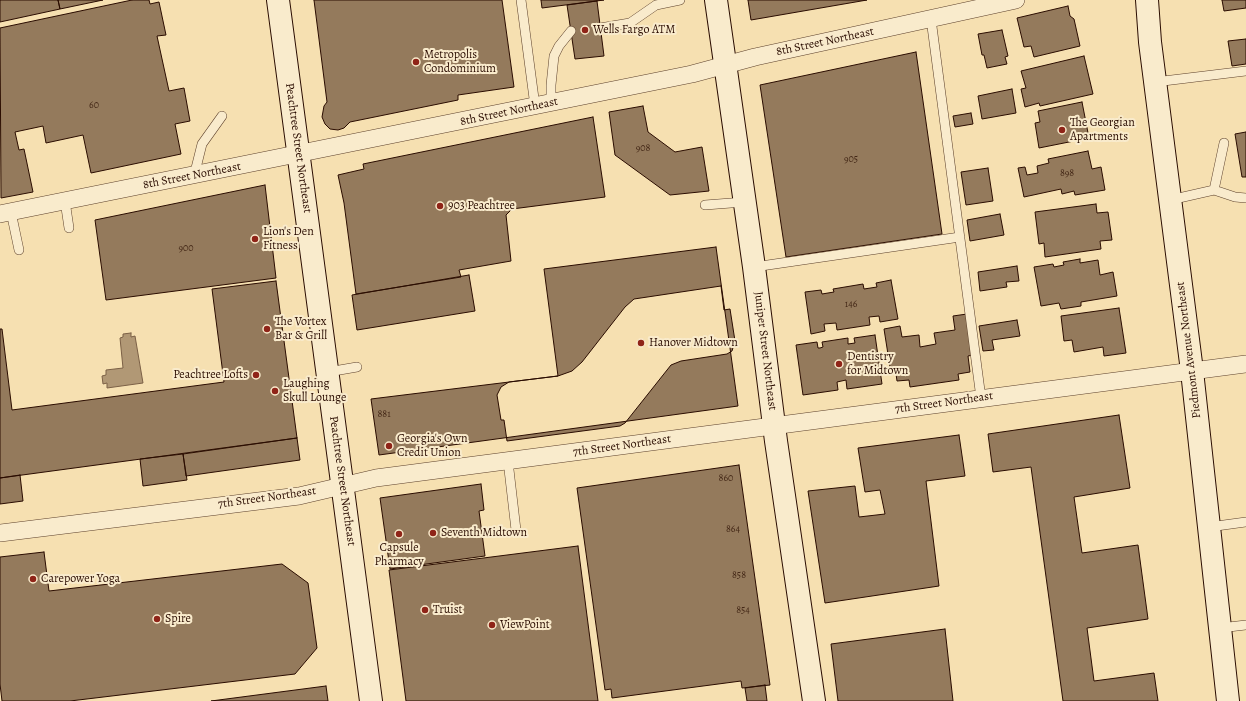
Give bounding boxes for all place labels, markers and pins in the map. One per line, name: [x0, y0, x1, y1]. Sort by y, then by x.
place label: Wells Fargo ATM: [593, 23, 675, 37]
marker: Wells Fargo ATM: [580, 25, 590, 35]
place label: Metropolis Condominium: [424, 48, 496, 76]
marker: Metropolis Condominium: [411, 57, 421, 67]
place label: The Georgian Apartments: [1070, 116, 1135, 144]
marker: The Georgian Apartments: [1057, 125, 1067, 135]
place label: 903 Peachtree: [448, 199, 515, 213]
marker: 903 Peachtree: [435, 201, 445, 211]
place label: Lion's Den Fitness: [263, 225, 314, 253]
marker: Lion's Den Fitness: [250, 234, 260, 244]
place label: The Vortex Bar & Grill: [275, 315, 327, 343]
marker: The Vortex Bar & Grill: [262, 324, 272, 334]
place label: Hanover Midtown: [649, 336, 738, 350]
marker: Hanover Midtown: [636, 338, 646, 348]
place label: Dentistry for Midtown: [847, 350, 908, 378]
marker: Dentistry for Midtown: [834, 359, 844, 369]
place label: Peachtree Lofts: [173, 368, 248, 382]
marker: Peachtree Lofts: [251, 370, 261, 380]
place label: Laughing Skull Lounge: [283, 377, 346, 405]
marker: Laughing Skull Lounge: [270, 386, 280, 396]
place label: Georgia's Own Credit Union: [397, 432, 468, 460]
marker: Georgia's Own Credit Union: [384, 441, 394, 451]
place label: Seventh Midtown: [441, 526, 527, 540]
marker: Seventh Midtown: [428, 528, 438, 538]
marker: Capsule Pharmacy: [394, 529, 404, 539]
place label: Capsule Pharmacy: [374, 541, 424, 569]
place label: Carepower Yoga: [41, 572, 120, 586]
marker: Carepower Yoga: [28, 574, 38, 584]
place label: Truist: [433, 603, 462, 617]
marker: Truist: [420, 605, 430, 615]
place label: Spire: [165, 612, 191, 626]
marker: Spire: [152, 614, 162, 624]
place label: ViewPoint: [500, 618, 550, 632]
marker: ViewPoint: [487, 620, 497, 630]

